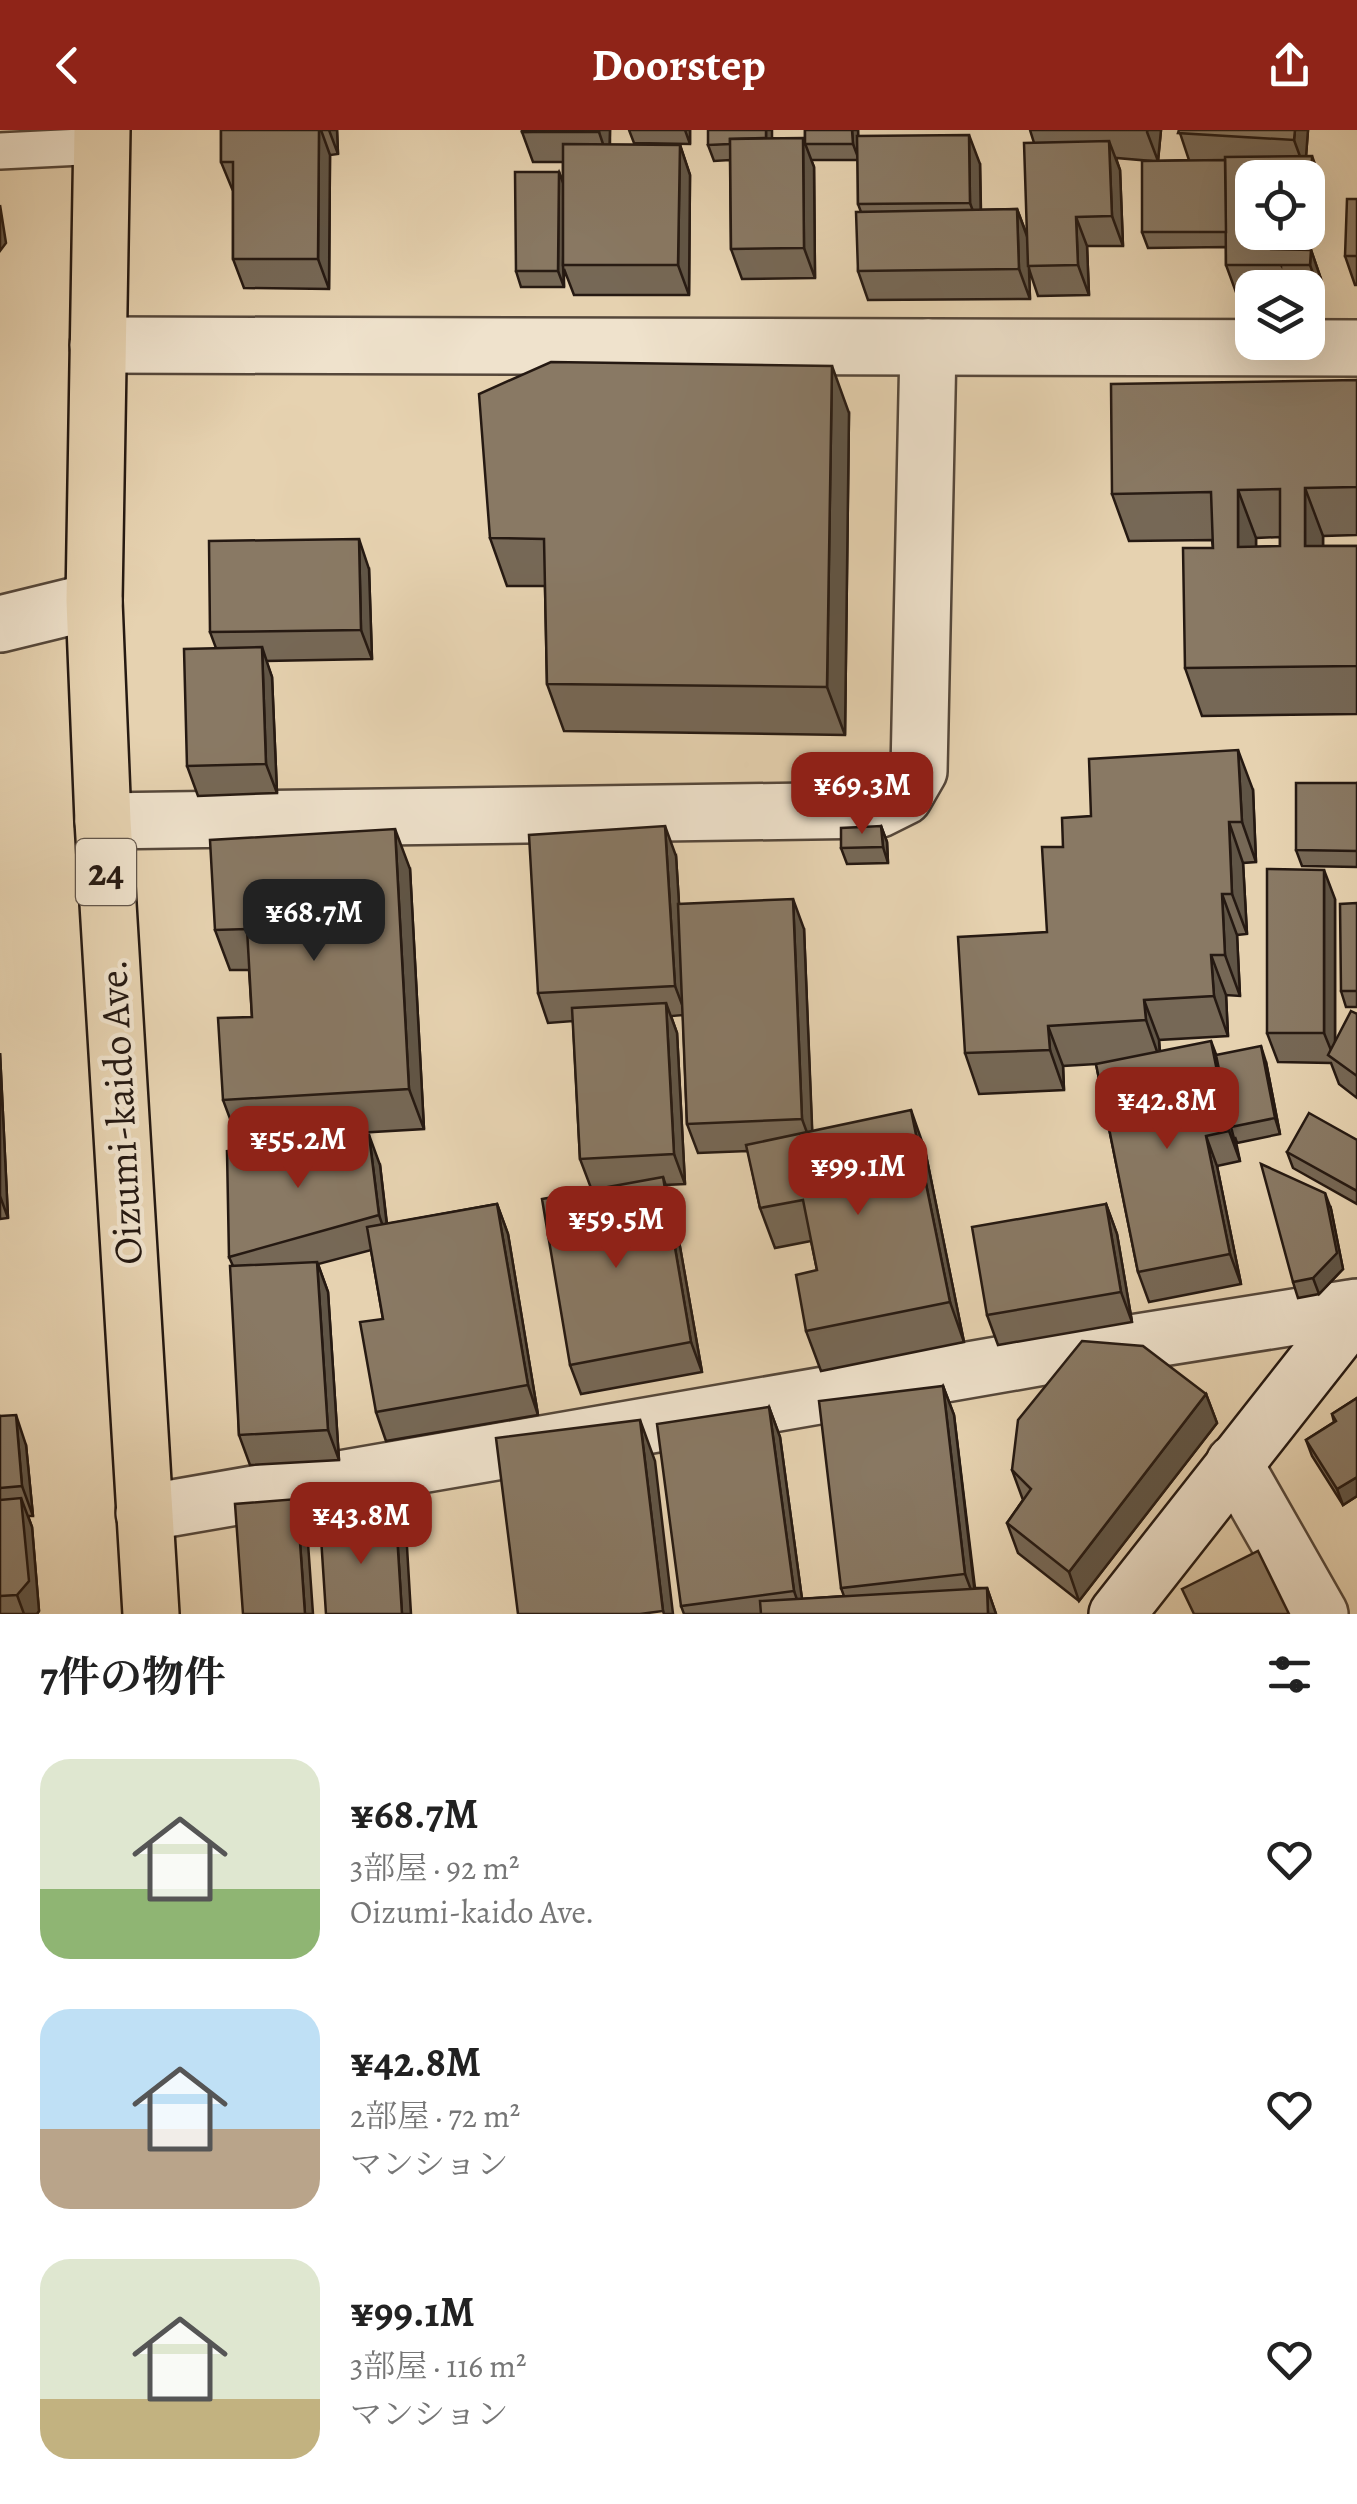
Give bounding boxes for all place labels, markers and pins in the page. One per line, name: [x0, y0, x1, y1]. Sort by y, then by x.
pin: ¥69.3M: [781, 752, 943, 837]
pin: ¥68.7M: [233, 879, 395, 964]
pin: ¥42.8M: [1086, 1067, 1248, 1152]
pin: ¥55.2M: [217, 1106, 379, 1191]
pin: ¥99.1M: [777, 1133, 939, 1218]
pin: ¥59.5M: [535, 1186, 697, 1271]
pin: ¥43.8M: [280, 1482, 442, 1567]

